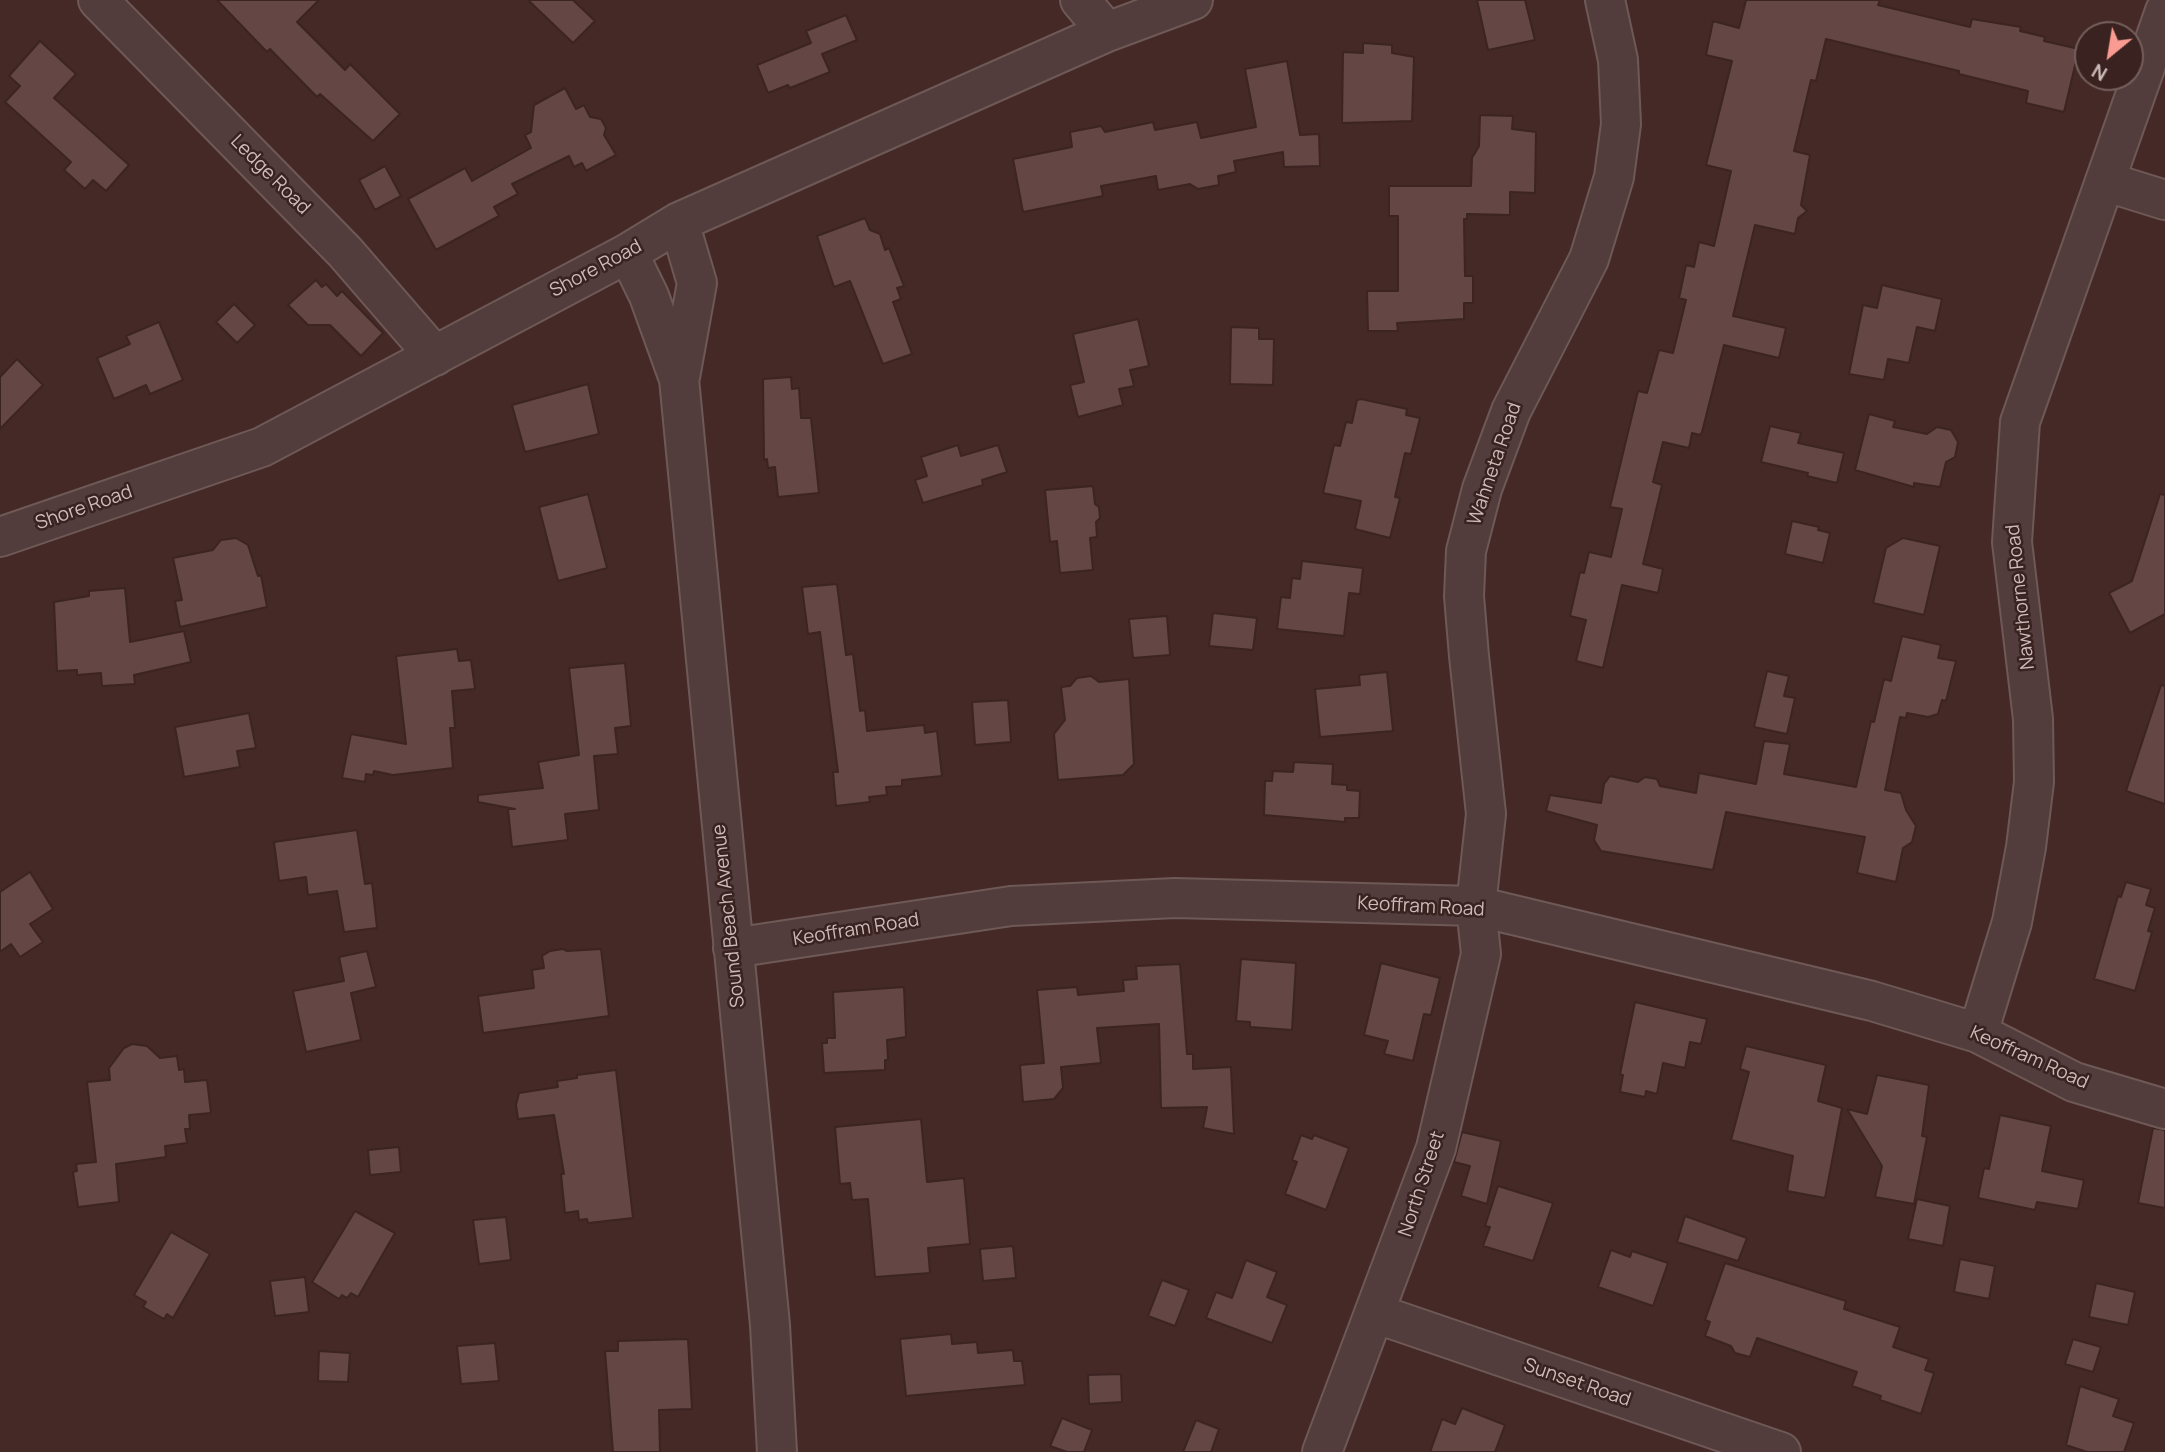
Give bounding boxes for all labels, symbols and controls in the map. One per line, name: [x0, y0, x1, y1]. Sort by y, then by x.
north arrow: [2074, 21, 2144, 91]
text: N: [2087, 58, 2112, 87]
street label: Ledge Road: [225, 130, 315, 220]
street label: Shore Road: [546, 235, 646, 303]
street label: Wahneta Road: [1463, 400, 1527, 528]
street label: Shore Road: [33, 481, 135, 535]
street label: Nawthorne Road: [2002, 523, 2040, 671]
street label: Sound Beach Avenue: [708, 823, 750, 1009]
street label: Keoffram Road: [1357, 892, 1485, 922]
street label: Keoffram Road: [791, 909, 921, 951]
street label: Keoffram Road: [1966, 1022, 2092, 1094]
street label: North Street: [1394, 1128, 1450, 1240]
street label: Sunset Road: [1520, 1354, 1634, 1412]

